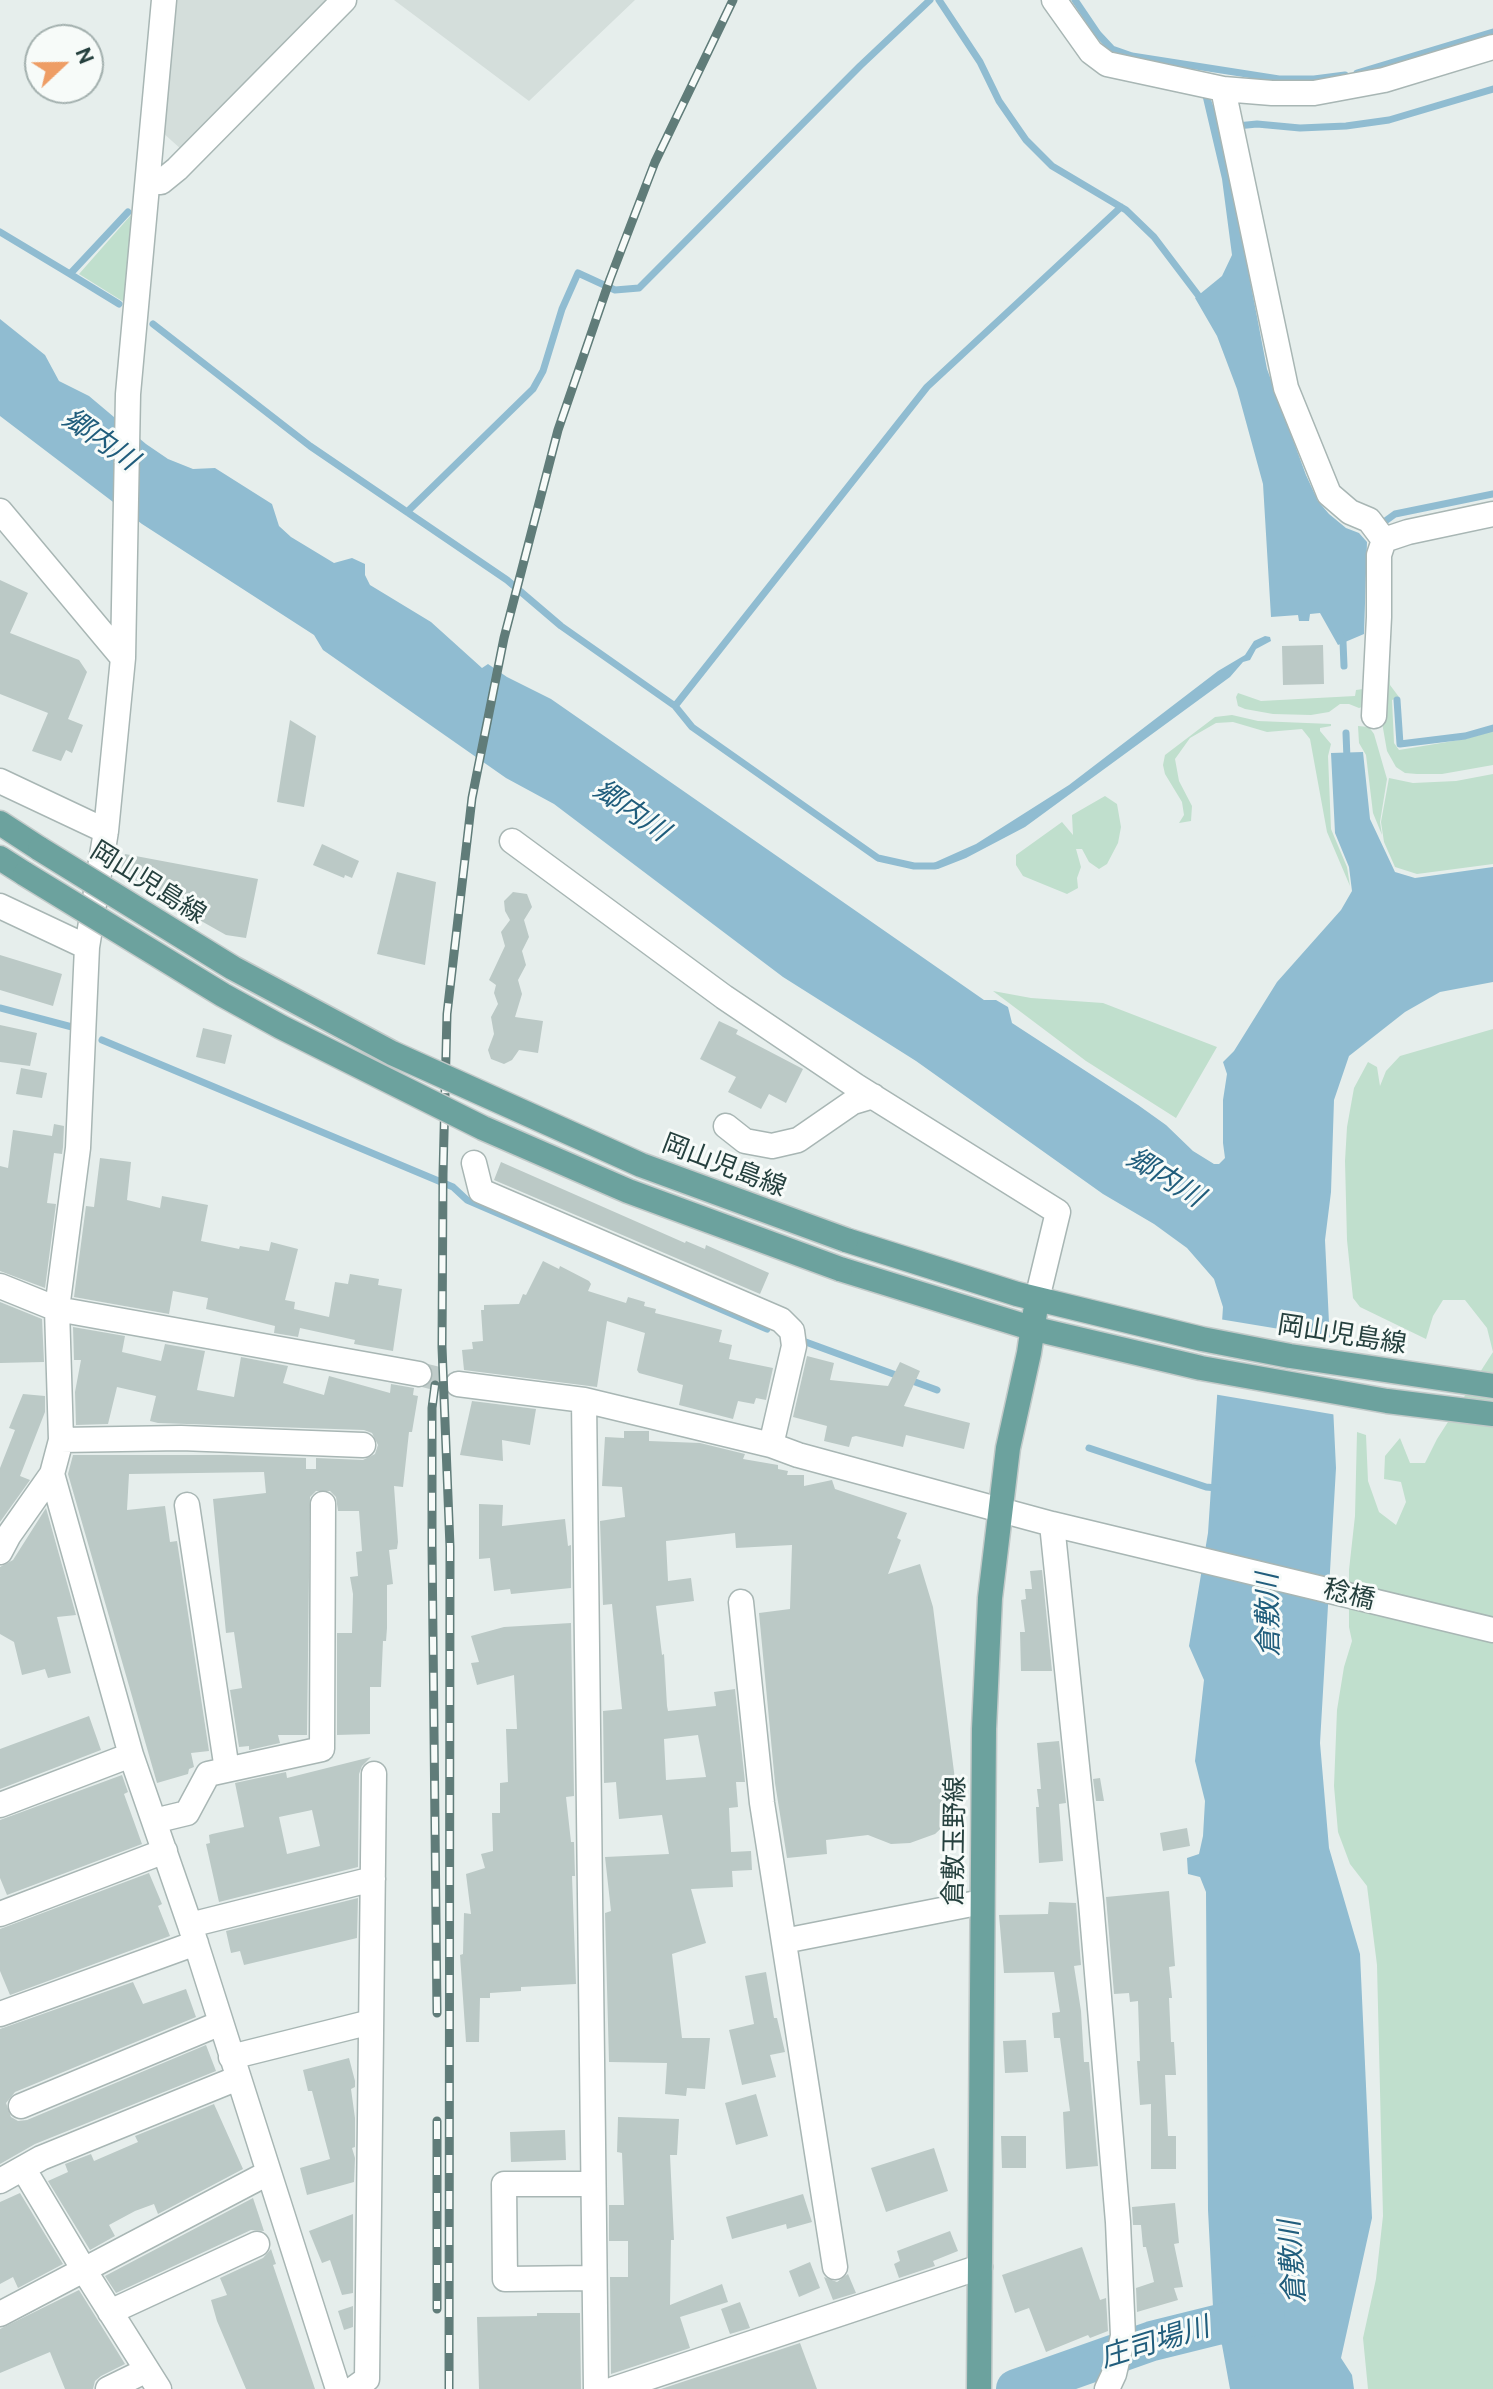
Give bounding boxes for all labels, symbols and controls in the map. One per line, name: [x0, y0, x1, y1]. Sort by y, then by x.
north arrow: [24, 24, 104, 104]
text: N: [69, 43, 100, 68]
water label: 郷内川: [56, 402, 144, 478]
water label: 郷内川: [587, 773, 675, 849]
street label: 岡山児島線: [85, 835, 211, 931]
street label: 岡山児島線: [658, 1128, 790, 1204]
water label: 郷内川: [1120, 1141, 1210, 1215]
street label: 岡山児島線: [1275, 1309, 1409, 1361]
water label: 倉敷川: [1251, 1573, 1287, 1657]
street label: 稔橋: [1320, 1574, 1378, 1616]
street label: 倉敷玉野線: [938, 1776, 972, 1906]
water label: 倉敷川: [1273, 2219, 1313, 2305]
water label: 庄司場川: [1097, 2311, 1213, 2375]

